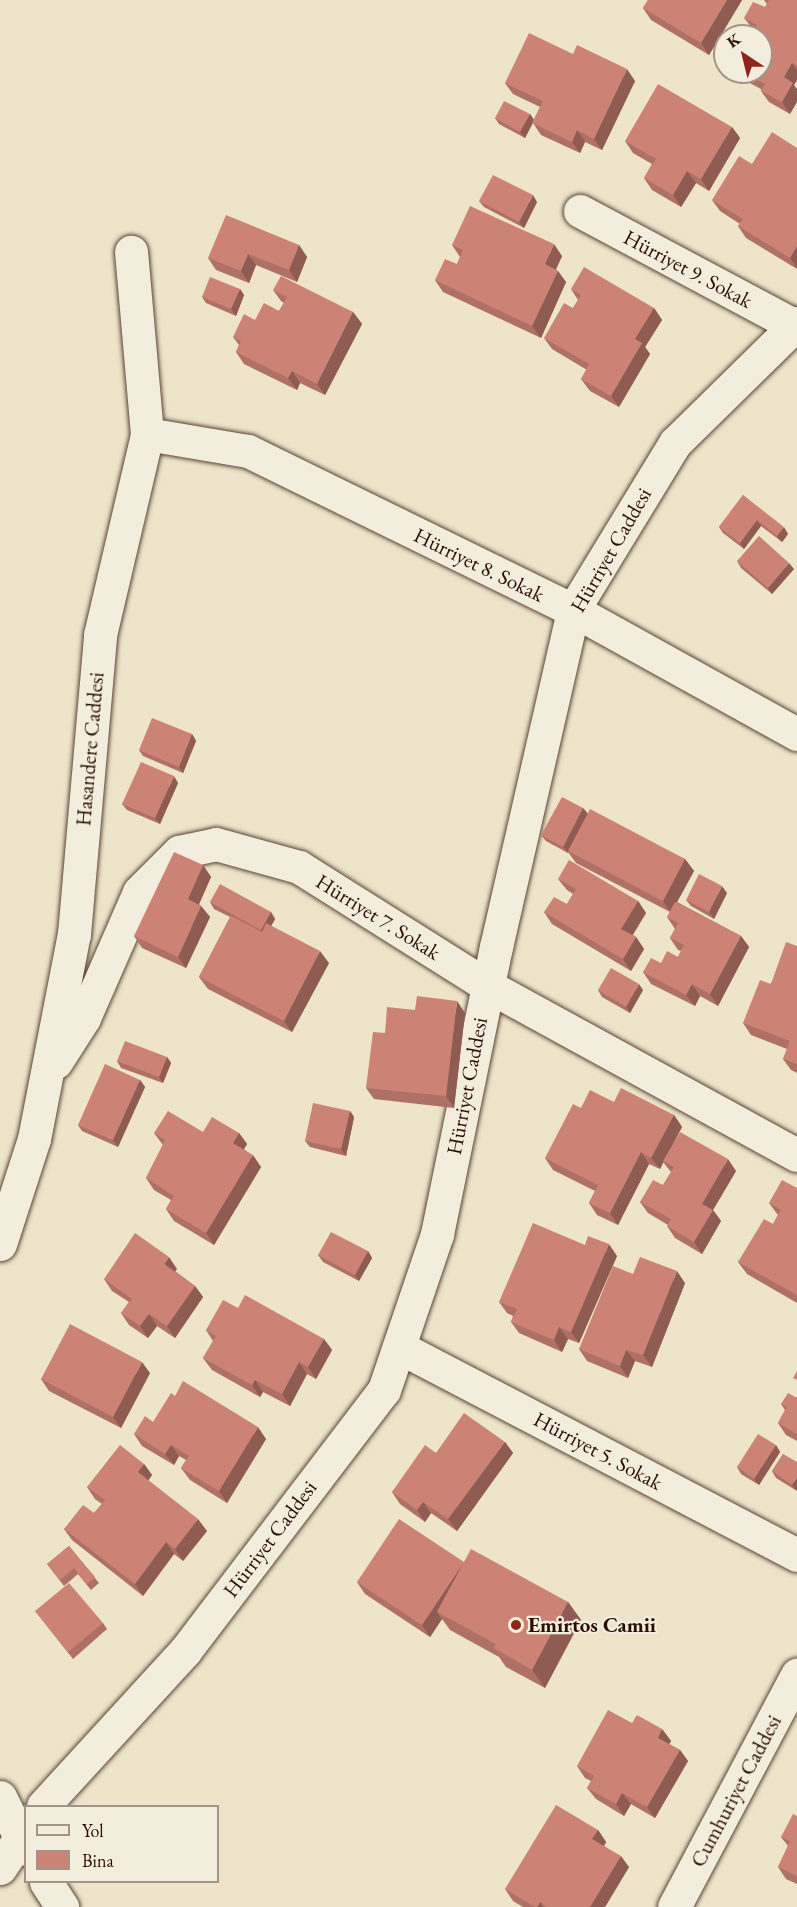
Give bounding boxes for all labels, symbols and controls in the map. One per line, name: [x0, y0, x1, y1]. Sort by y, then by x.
north arrow: [713, 24, 773, 84]
text: K: [723, 28, 745, 53]
street label: Hürriyet 9. Sokak: [619, 225, 757, 313]
street label: Hürriyet Caddesi: [565, 483, 657, 617]
street label: Hürriyet 8. Sokak: [410, 523, 548, 607]
street label: Hasandere Caddesi: [71, 671, 109, 827]
street label: Hürriyet 7. Sokak: [311, 869, 445, 965]
street label: Hürriyet Caddesi: [441, 1015, 493, 1157]
street label: Hürriyet 5. Sokak: [529, 1407, 667, 1495]
street label: Hürriyet Caddesi: [218, 1476, 322, 1602]
place label: Emirtos Camii: [528, 1612, 656, 1638]
marker: Emirtos Camii: [509, 1618, 523, 1632]
street label: Cumhuriyet Caddesi: [685, 1711, 787, 1871]
legend: [24, 1805, 219, 1883]
text: Yol: [82, 1819, 104, 1842]
text: Bina: [82, 1849, 114, 1872]

